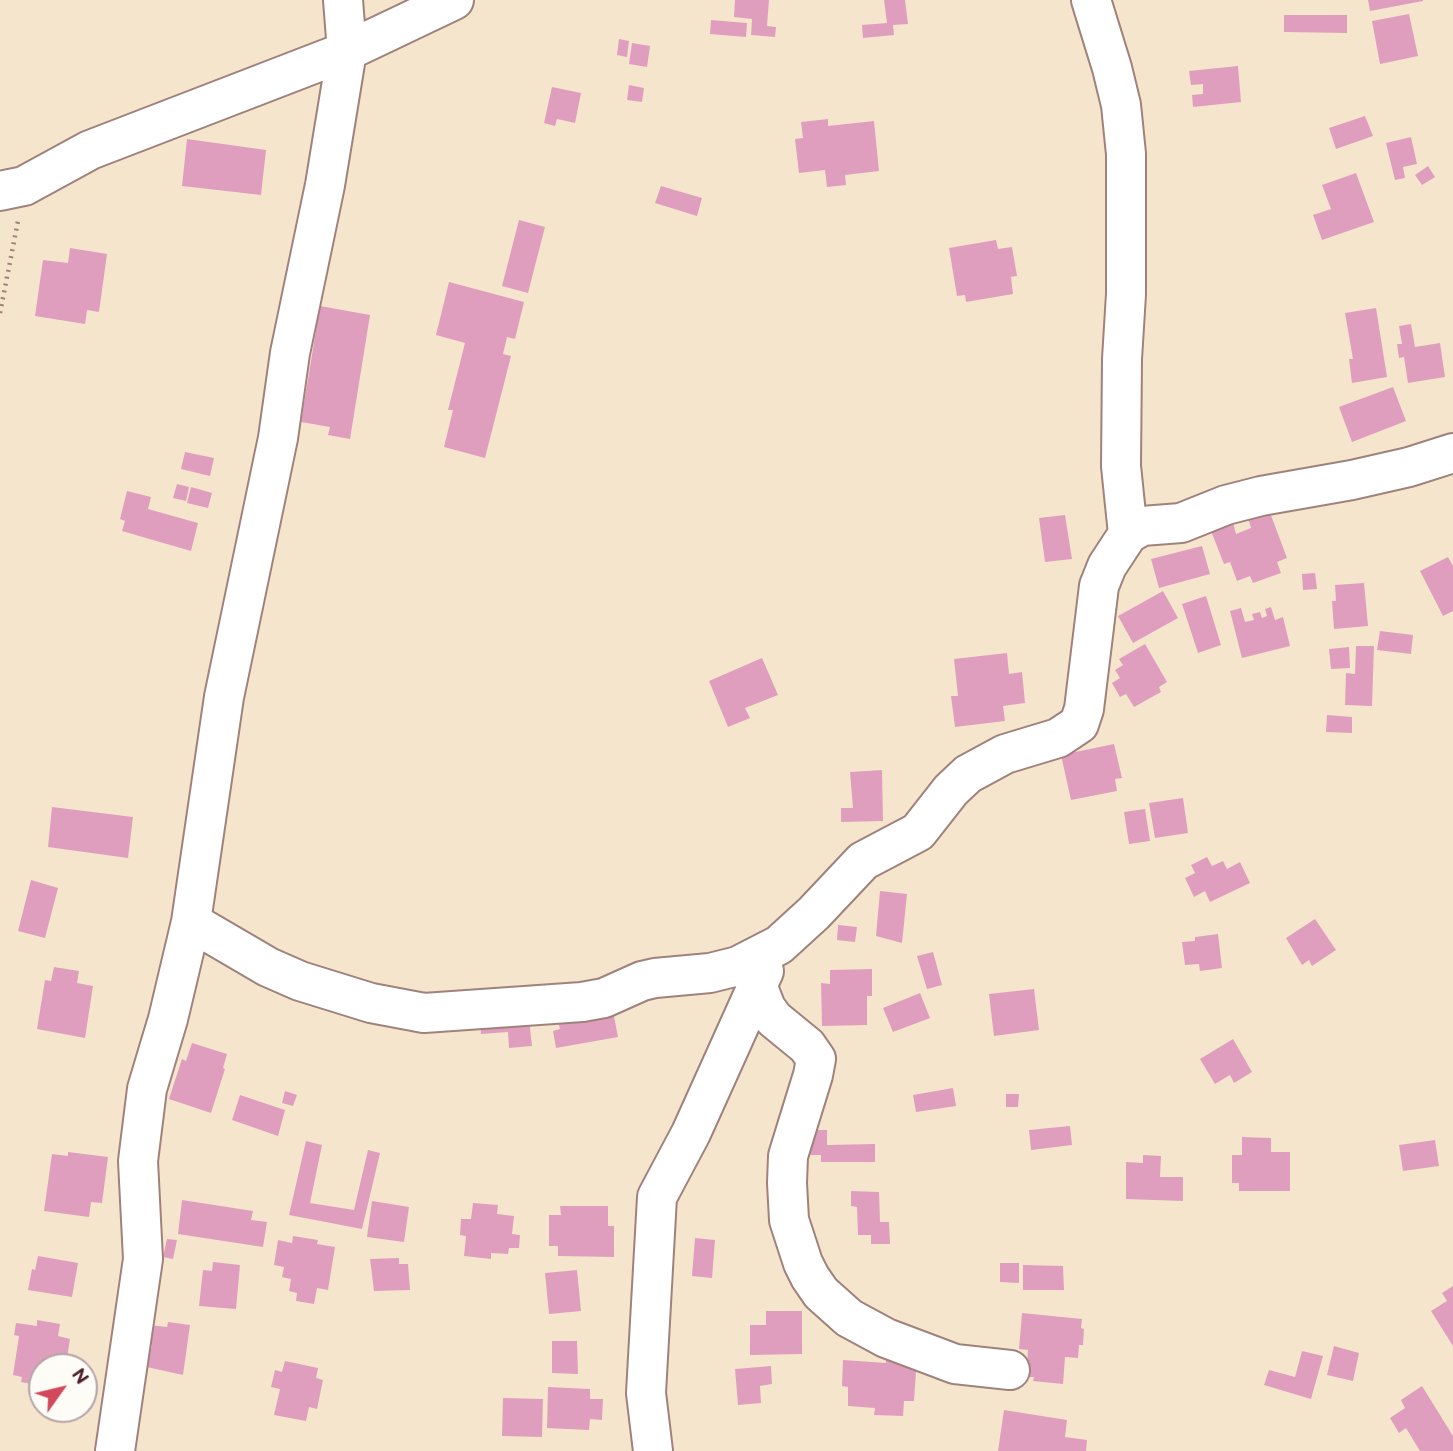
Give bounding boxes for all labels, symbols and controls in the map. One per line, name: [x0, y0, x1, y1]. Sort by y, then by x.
north arrow: [28, 1353, 98, 1423]
text: N: [66, 1365, 93, 1389]

